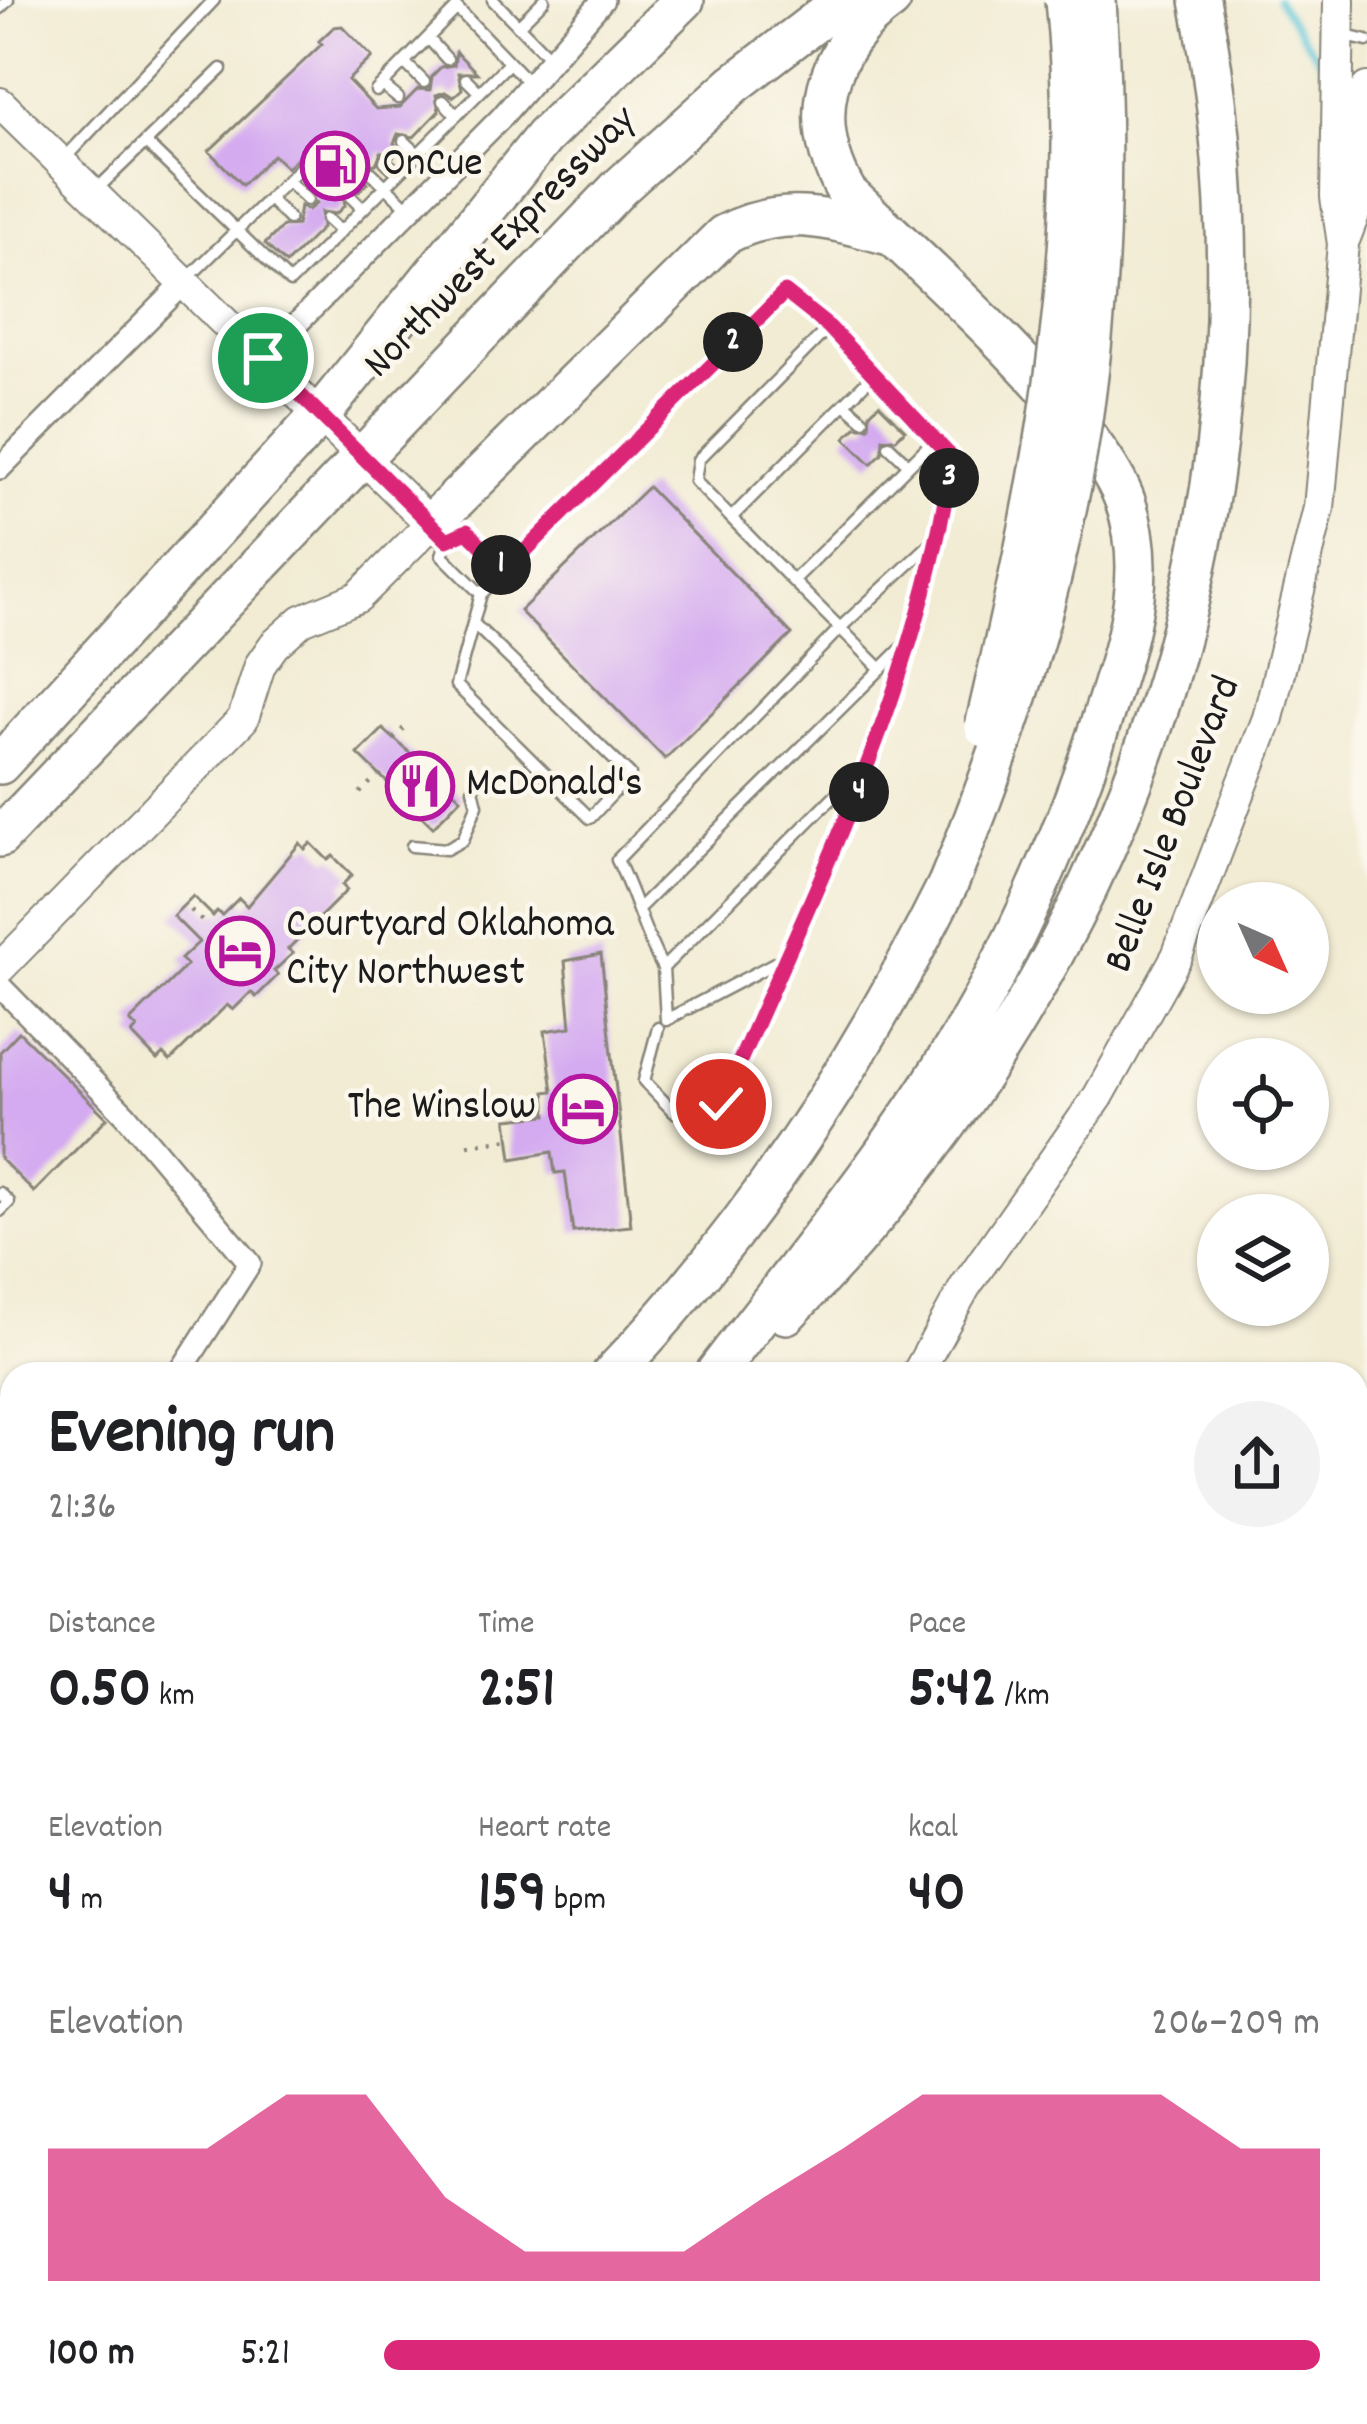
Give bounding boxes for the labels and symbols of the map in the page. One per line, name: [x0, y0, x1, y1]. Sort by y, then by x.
street label: Northwest Expressway: [352, 93, 653, 394]
fuel station icon: OnCue: [300, 131, 370, 201]
place label: OnCue: [382, 136, 483, 196]
pin: [212, 307, 314, 409]
pin: 2: [703, 312, 763, 372]
pin: 3: [919, 448, 979, 508]
pin: 1: [471, 535, 531, 595]
street label: Belle Isle Boulevard: [1091, 668, 1259, 982]
restaurant icon: McDonald's: [385, 751, 455, 821]
place label: McDonald's: [466, 756, 643, 816]
pin: 4: [829, 762, 889, 822]
north arrow: [1197, 882, 1329, 1014]
place label: Courtyard Oklahoma City Northwest: [286, 897, 615, 1005]
hotel icon: Courtyard Oklahoma City Northwest: [205, 916, 275, 986]
pin: [670, 1053, 772, 1155]
hotel icon: The Winslow: [548, 1074, 618, 1144]
place label: The Winslow: [347, 1079, 536, 1139]

